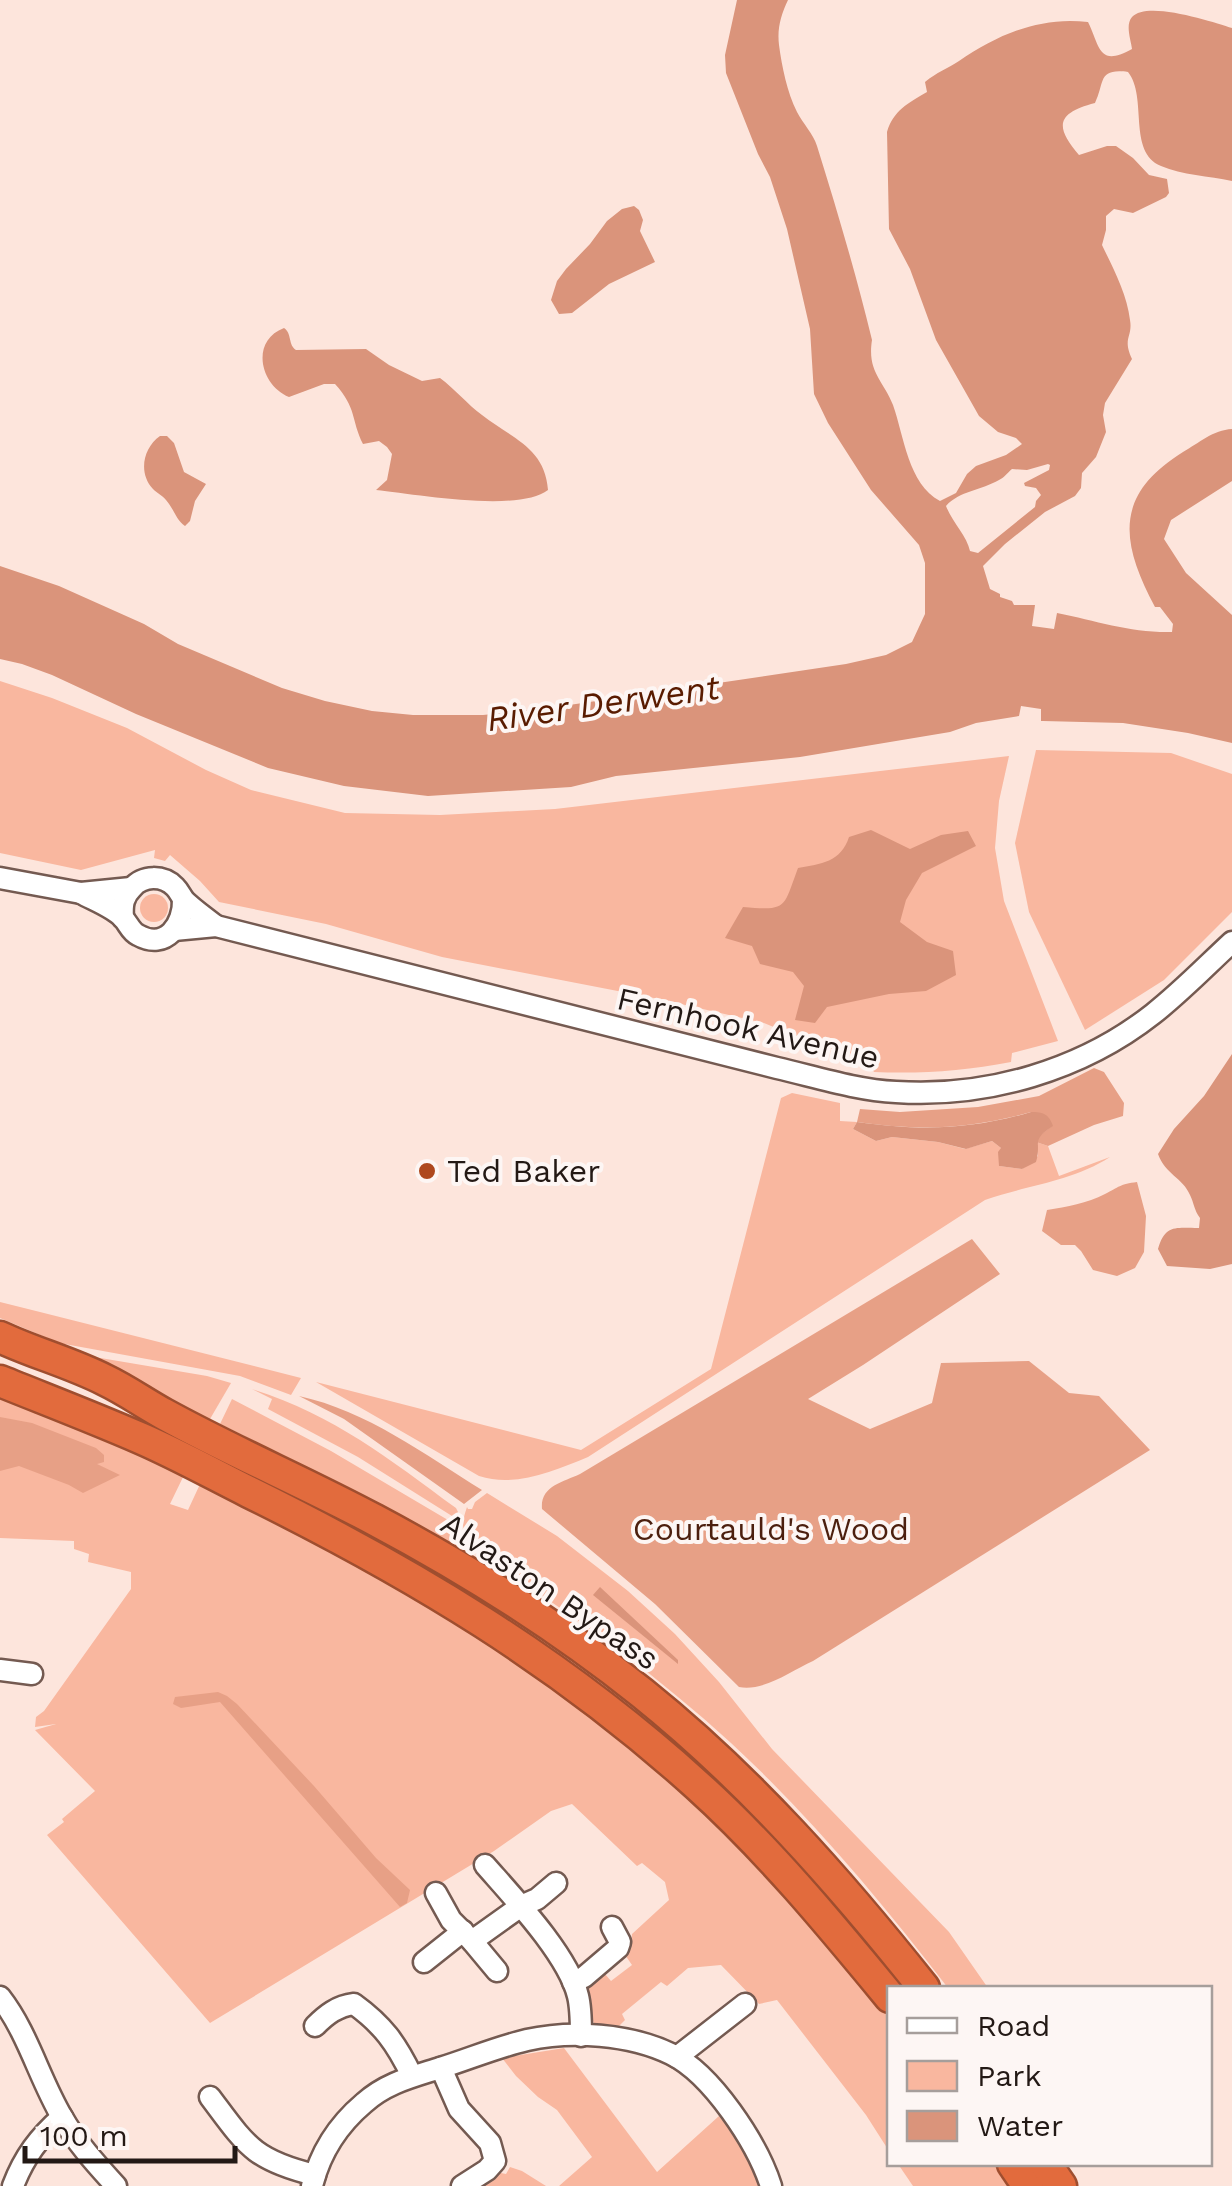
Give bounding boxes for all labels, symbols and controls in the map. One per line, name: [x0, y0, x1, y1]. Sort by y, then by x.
water label: River Derwent: [484, 666, 723, 740]
street label: Fernhook Avenue: [613, 979, 883, 1077]
place label: Ted Baker: [447, 1152, 600, 1190]
marker: Ted Baker: [416, 1160, 438, 1182]
street label: Alvaston Bypass: [434, 1504, 666, 1678]
park label: Courtauld's Wood: [633, 1510, 909, 1548]
legend: [887, 1986, 1212, 2166]
text: Road: [977, 2008, 1050, 2043]
text: Park: [977, 2058, 1042, 2093]
scale bar: [25, 2101, 235, 2163]
text: Water: [977, 2108, 1063, 2143]
text: 100 m: [40, 2118, 128, 2153]

